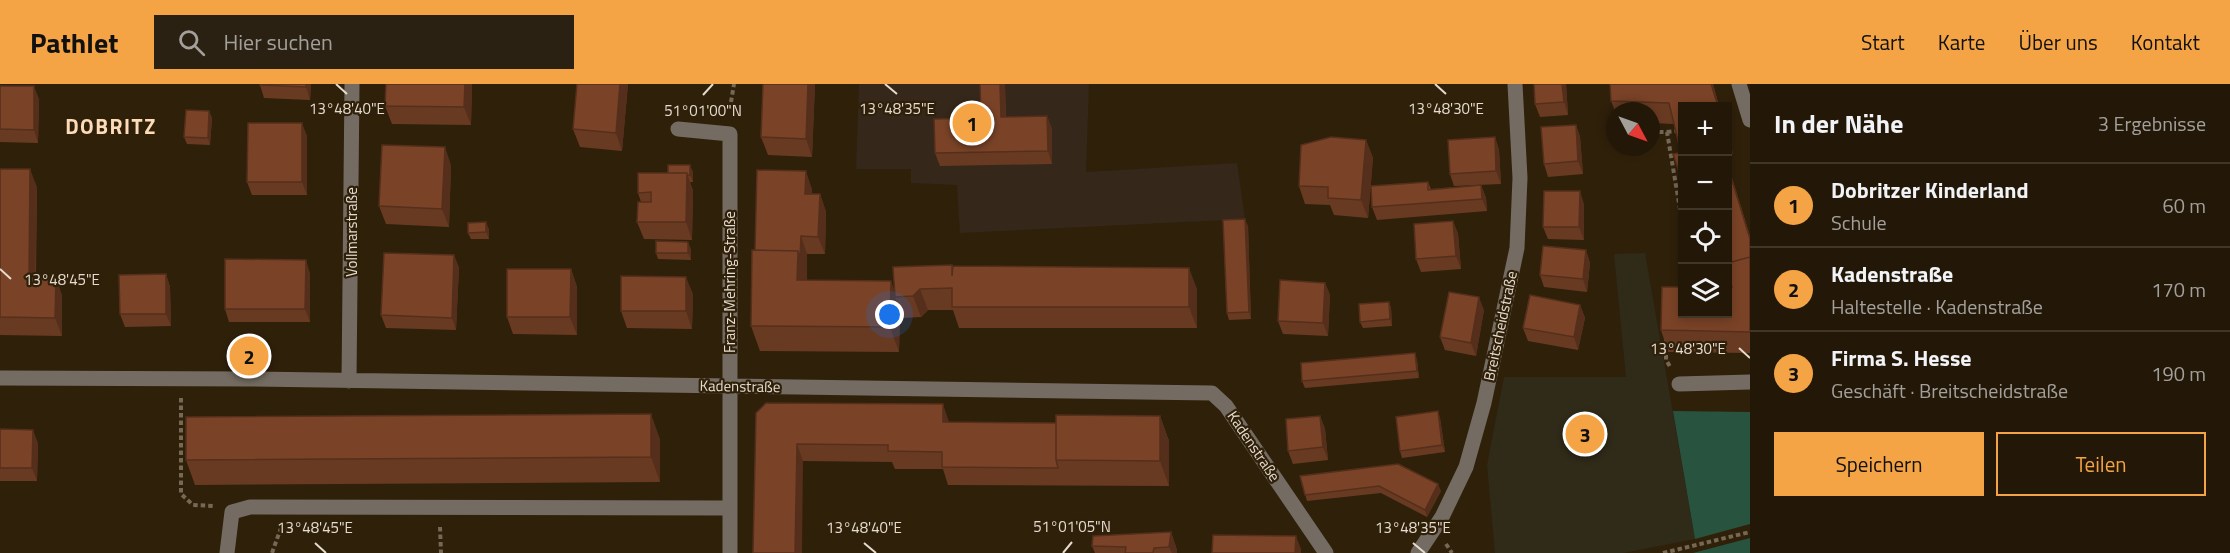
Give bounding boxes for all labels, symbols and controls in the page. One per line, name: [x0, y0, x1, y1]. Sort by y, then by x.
search box: [154, 15, 574, 69]
text: Pathlet: [30, 21, 118, 64]
text: Hier suchen: [223, 25, 333, 59]
icon: search: [175, 26, 208, 59]
text: Start: [1861, 26, 1905, 58]
text: Karte: [1938, 26, 1985, 58]
text: Über uns: [2018, 26, 2098, 58]
text: Kontakt: [2131, 26, 2200, 58]
text: 13°48'40"E: [309, 97, 385, 120]
text: 13°48'35"E: [859, 97, 935, 120]
text: 13°48'30"E: [1408, 97, 1484, 120]
text: 51°01'00"N: [664, 99, 742, 122]
pin: 1: [952, 100, 992, 146]
north arrow: [1606, 102, 1660, 156]
map controls: [1678, 102, 1732, 318]
button: +: [1678, 102, 1732, 156]
text: In der Nähe: [1774, 104, 1903, 143]
text: 3 Ergebnisse: [2098, 108, 2206, 139]
district label: DOBRITZ: [65, 110, 157, 142]
button: −: [1678, 156, 1732, 210]
text: Dobritzer Kinderland: [1831, 173, 2029, 207]
street label: Vollmarstraße: [340, 187, 363, 277]
text: 1: [1788, 190, 1799, 221]
text: 60 m: [2162, 190, 2206, 221]
text: Schule: [1831, 207, 1887, 238]
button: locate: [1678, 210, 1732, 264]
street label: Franz-Mehring-Straße: [718, 211, 741, 353]
text: Kadenstraße: [1831, 257, 1953, 291]
button: layers: [1678, 264, 1732, 318]
text: 13°48'45"E: [24, 268, 100, 291]
street label: Breitscheidstraße: [1477, 269, 1523, 383]
text: 2: [1788, 274, 1799, 305]
text: 170 m: [2151, 274, 2206, 305]
text: Haltestelle · Kadenstraße: [1831, 291, 2043, 322]
your location: [875, 300, 904, 329]
pin: 2: [230, 334, 268, 378]
text: 13°48'30"E: [1650, 337, 1726, 360]
text: Firma S. Hesse: [1831, 341, 1972, 375]
text: 3: [1788, 358, 1799, 389]
text: 190 m: [2151, 358, 2206, 389]
street label: Kadenstraße: [699, 374, 781, 398]
text: Geschäft · Breitscheidstraße: [1831, 375, 2068, 406]
street label: Kadenstraße: [1222, 406, 1286, 486]
pin: 3: [1566, 412, 1604, 456]
button: Speichern: [1774, 432, 1984, 496]
button: Teilen: [1996, 432, 2206, 496]
text: 51°01'05"N: [1033, 515, 1111, 538]
text: 13°48'45"E: [277, 516, 353, 539]
text: 13°48'40"E: [826, 516, 902, 539]
text: 13°48'35"E: [1375, 516, 1451, 539]

